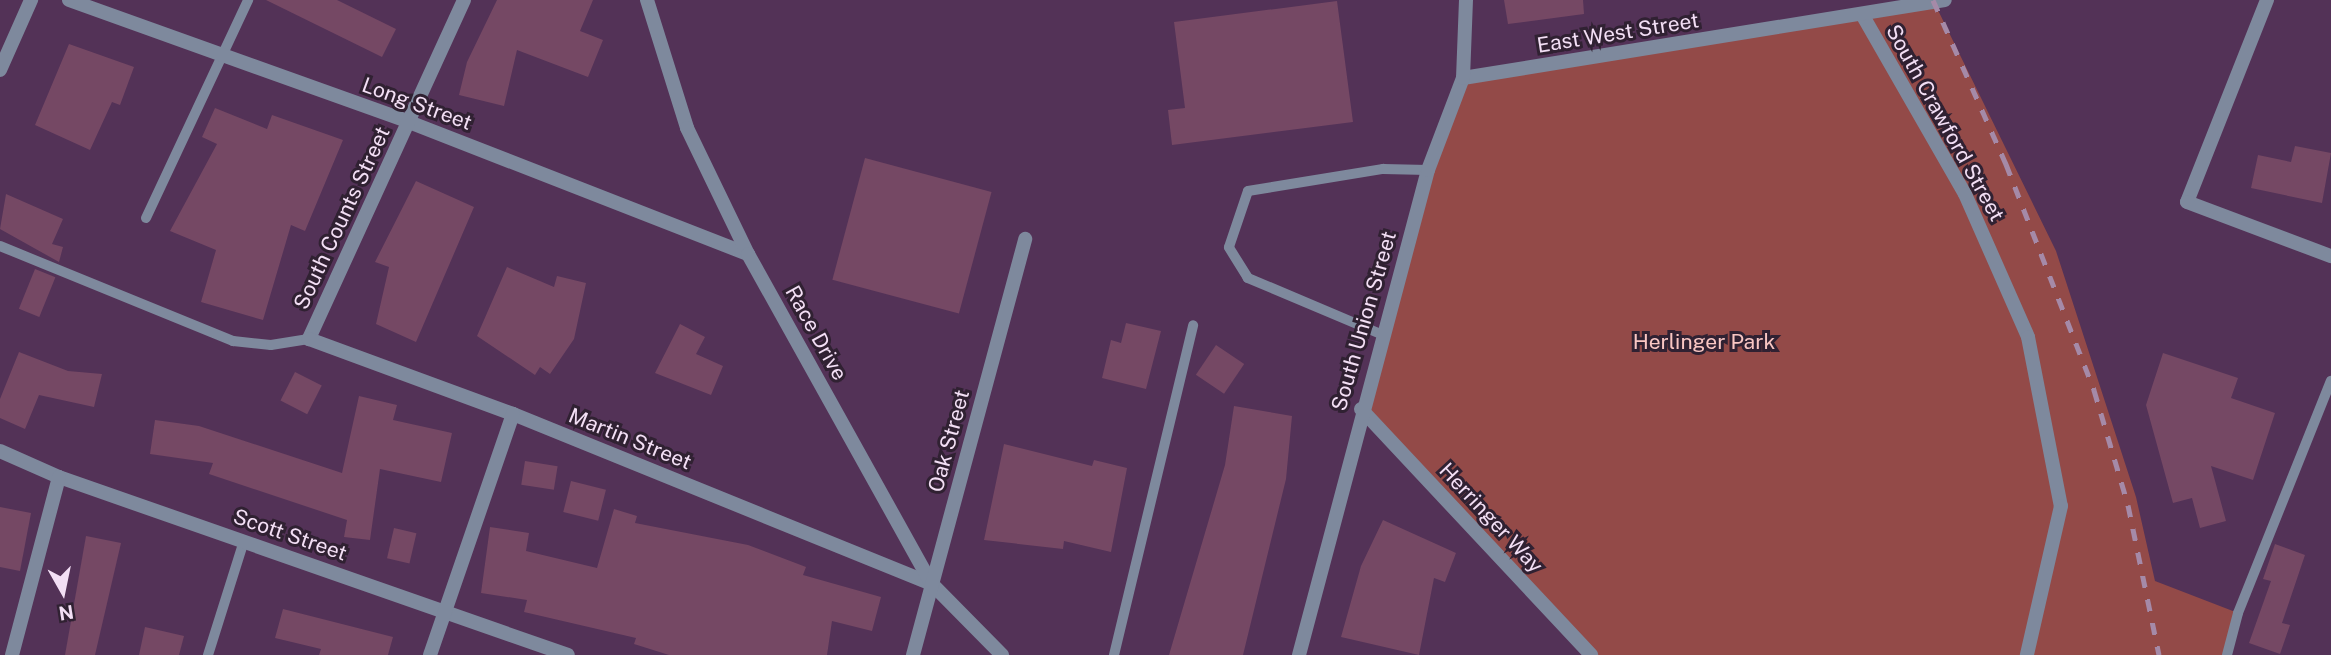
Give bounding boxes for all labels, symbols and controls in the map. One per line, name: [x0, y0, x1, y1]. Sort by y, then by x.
street label: East West Street: [1535, 8, 1701, 58]
street label: South Crawford Street: [1880, 20, 2010, 226]
street label: Long Street: [359, 72, 475, 136]
street label: South Counts Street: [289, 123, 395, 313]
street label: South Union Street: [1326, 228, 1402, 414]
street label: Race Drive: [780, 281, 852, 385]
park label: Herlinger Park: [1633, 329, 1775, 355]
street label: Oak Street: [923, 387, 975, 495]
street label: Martin Street: [565, 403, 695, 475]
street label: Herringer Way: [1434, 458, 1548, 578]
street label: Scott Street: [230, 504, 350, 566]
north arrow: [28, 557, 98, 627]
text: N: [57, 601, 75, 625]

